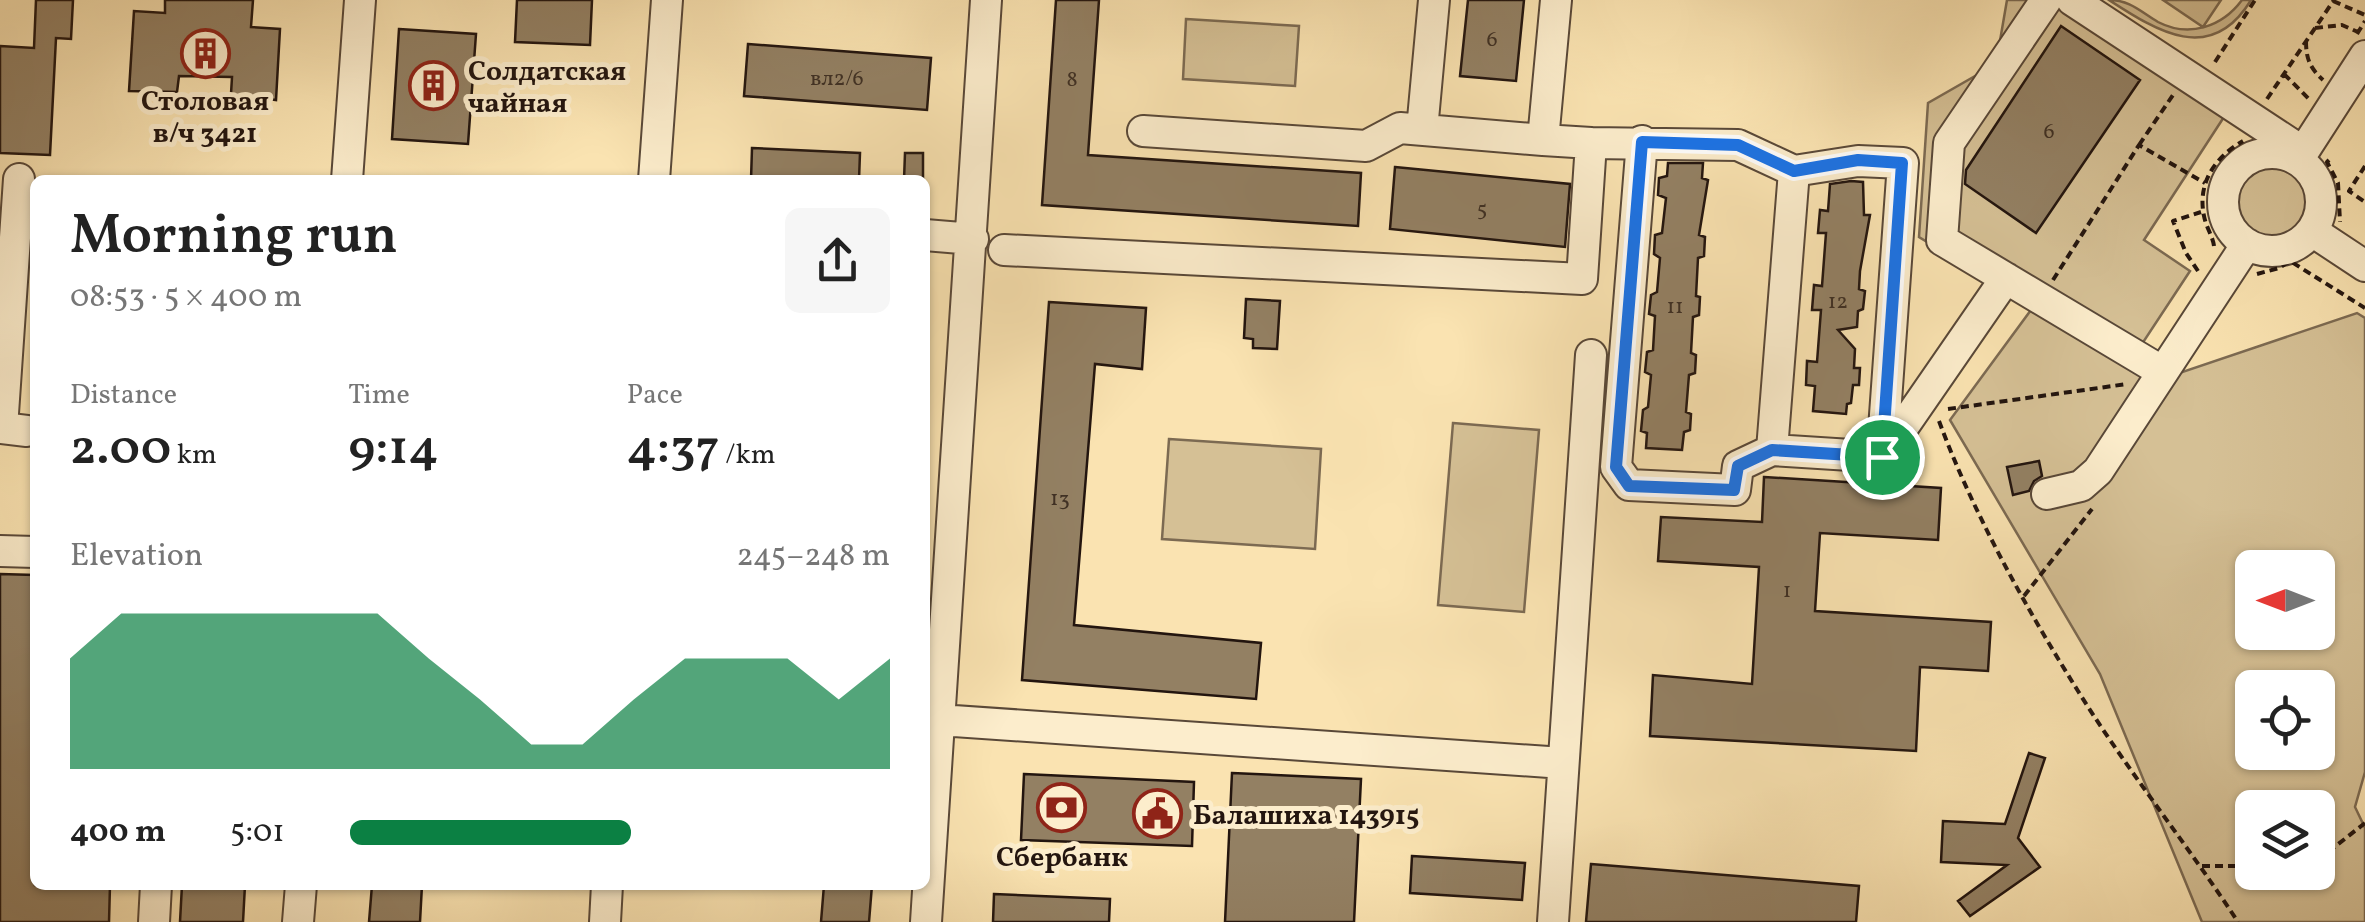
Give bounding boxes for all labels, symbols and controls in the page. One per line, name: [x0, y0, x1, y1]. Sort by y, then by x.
house number: 6: [1486, 25, 1498, 56]
building icon: Столовая в/ч 3421: [179, 27, 231, 79]
place label: Солдатская чайная: [468, 53, 626, 124]
building icon: Солдатская чайная: [407, 60, 459, 112]
house number: вл2/6: [810, 64, 864, 95]
house number: 8: [1066, 65, 1078, 96]
place label: Столовая в/ч 3421: [141, 83, 269, 154]
house number: 6: [2043, 117, 2055, 148]
house number: 5: [1477, 194, 1487, 225]
text: Morning run: [70, 200, 398, 276]
button: share: [785, 208, 890, 313]
text: 08:53 · 5 × 400 m: [70, 276, 302, 320]
house number: 12: [1828, 287, 1848, 318]
house number: 11: [1666, 292, 1684, 323]
text: Distance: [70, 376, 177, 415]
text: Time: [348, 376, 410, 415]
text: Pace: [627, 376, 683, 415]
text: 2.00: [70, 415, 171, 485]
text: 9:14: [348, 415, 439, 485]
text: 4:37: [627, 415, 720, 485]
pin: [1840, 415, 1925, 500]
icon: arrive: [1855, 430, 1910, 485]
text: km: [171, 436, 217, 475]
text: /km: [720, 436, 776, 475]
house number: 13: [1050, 484, 1070, 515]
text: Elevation: [70, 535, 203, 579]
text: 245–248 m: [736, 535, 890, 579]
north arrow: [2235, 550, 2335, 650]
map controls: [2235, 550, 2335, 890]
house number: 1: [1783, 576, 1791, 607]
button: locate: [2235, 670, 2335, 770]
bank icon: Сбербанк: [1036, 782, 1088, 834]
public building icon: Балашиха 143915: [1132, 788, 1184, 840]
button: layers: [2235, 790, 2335, 890]
place label: Балашиха 143915: [1193, 797, 1419, 836]
text: 400 m: [70, 811, 166, 855]
text: 5:01: [230, 811, 285, 855]
place label: Сбербанк: [996, 839, 1128, 878]

